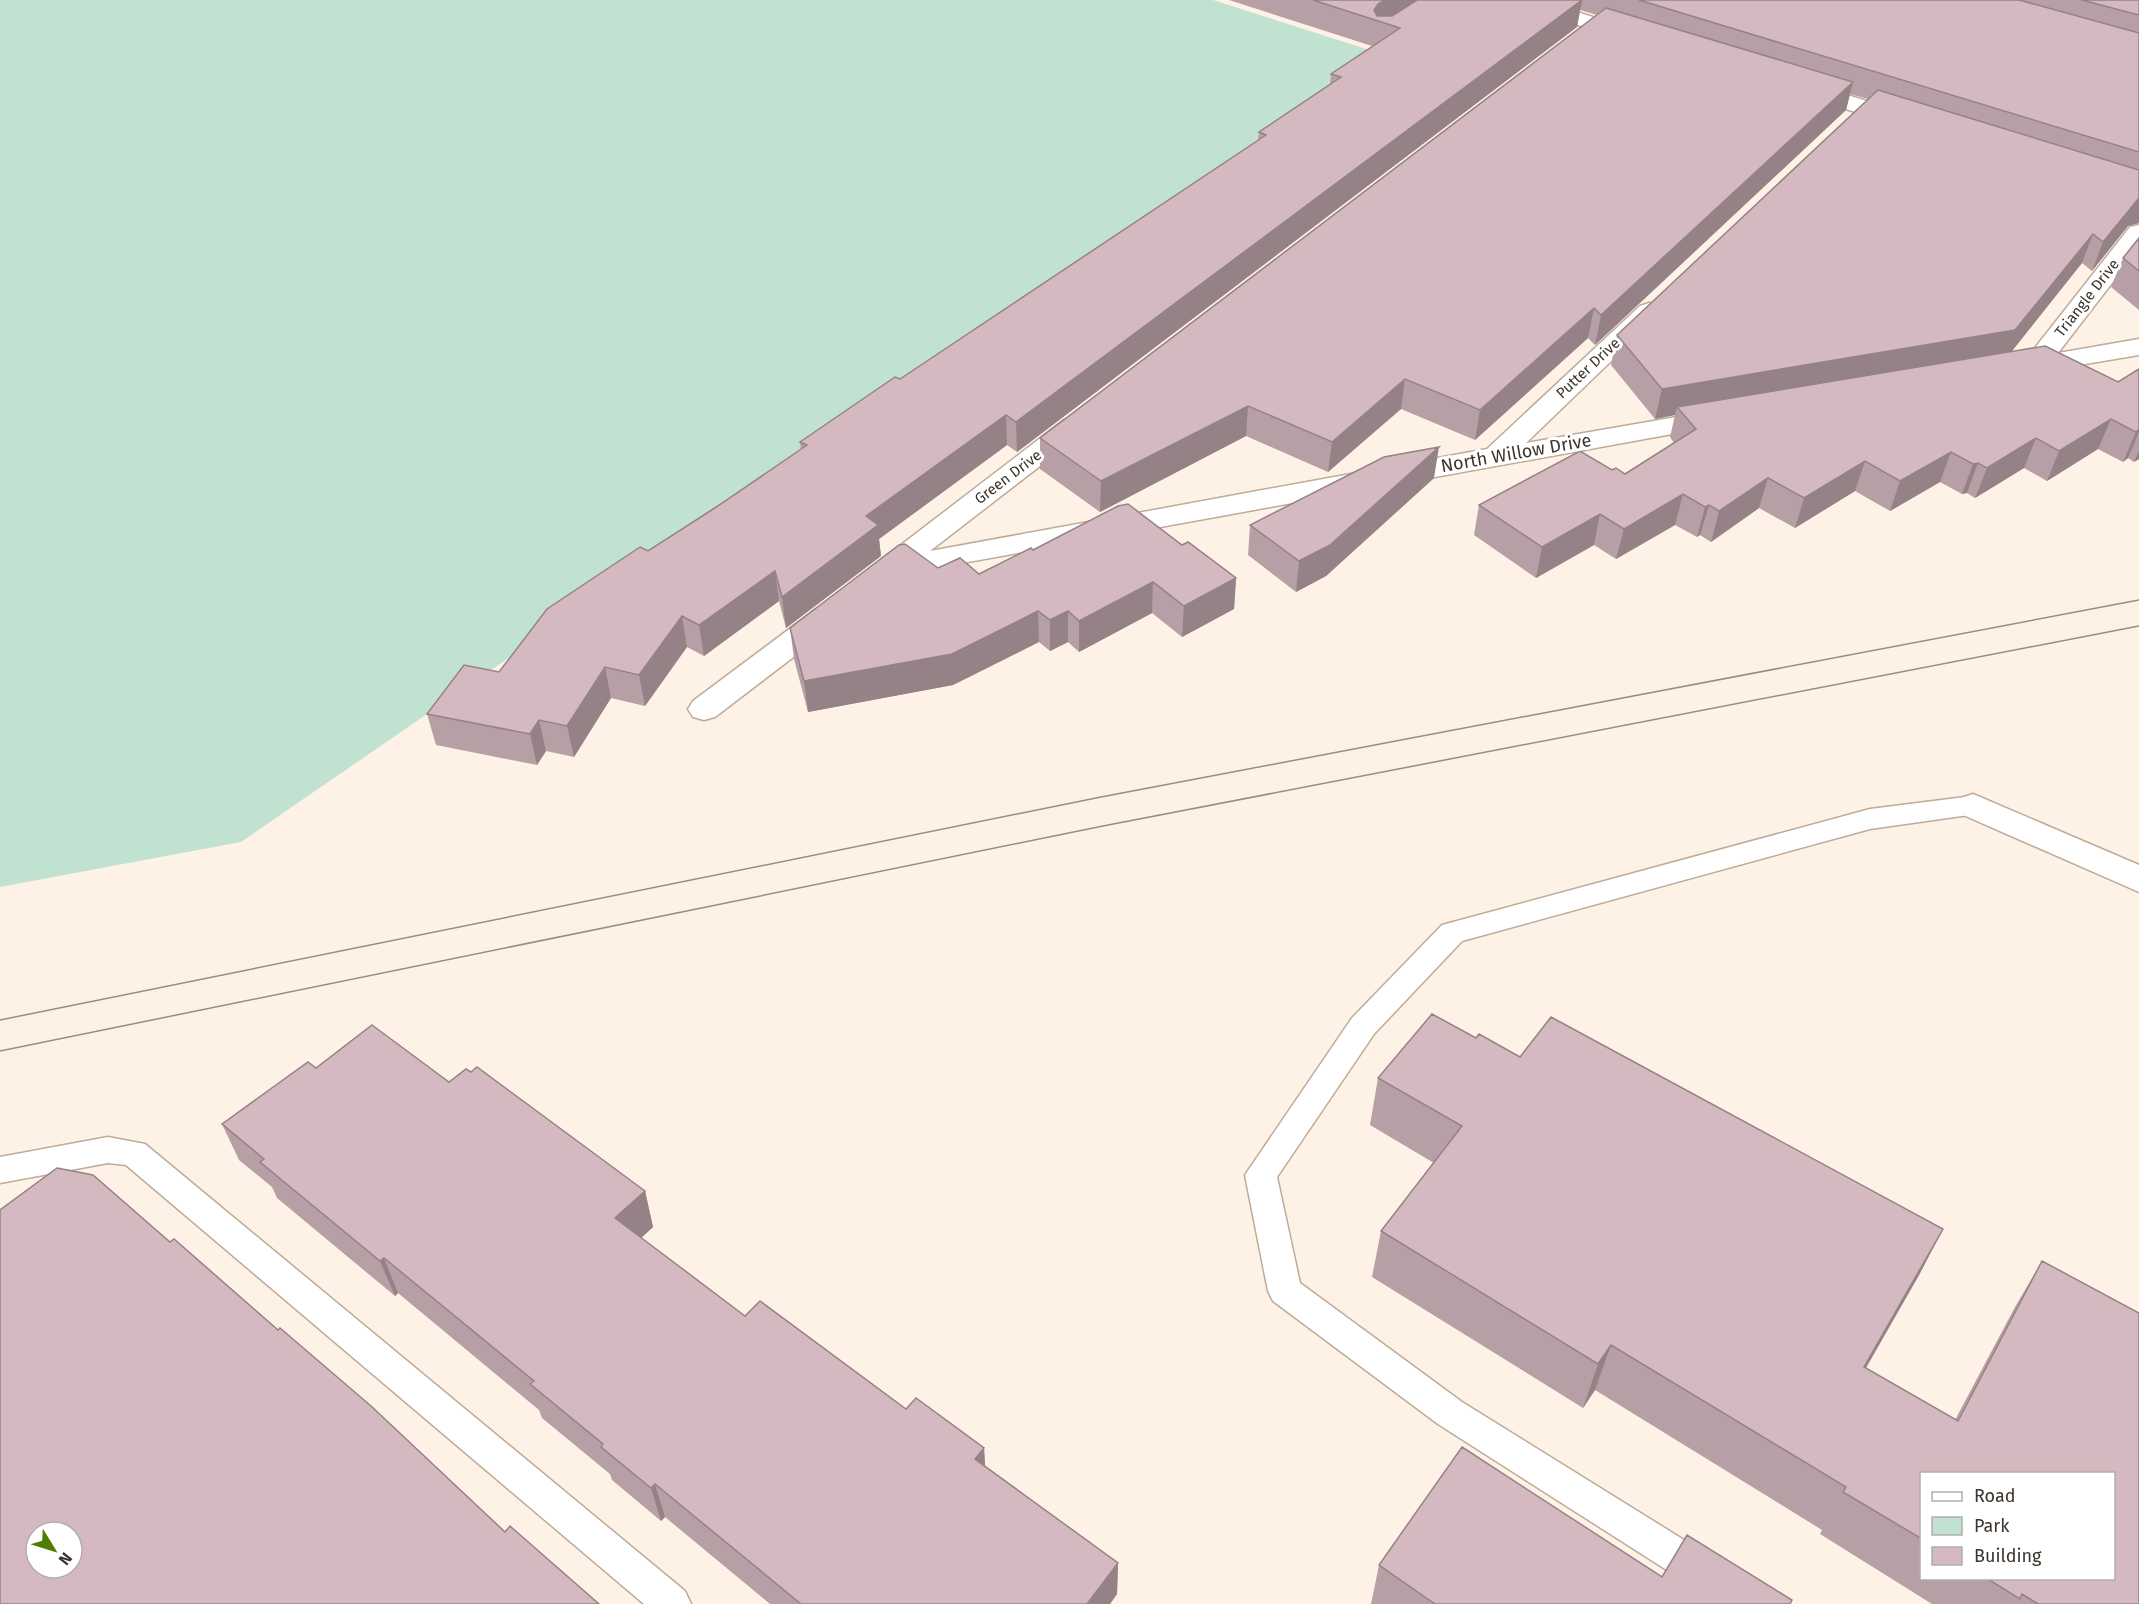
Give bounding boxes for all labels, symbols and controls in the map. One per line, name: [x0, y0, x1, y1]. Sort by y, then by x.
street label: Triangle Drive: [2051, 256, 2123, 340]
street label: Putter Drive: [1552, 334, 1624, 402]
street label: North Willow Drive: [1439, 429, 1593, 477]
street label: Green Drive: [971, 446, 1045, 508]
legend: [1920, 1472, 2115, 1580]
text: Road: [1974, 1485, 2016, 1507]
text: Park: [1974, 1515, 2010, 1537]
north arrow: [24, 1520, 84, 1580]
text: Building: [1974, 1545, 2042, 1567]
text: N: [55, 1549, 76, 1569]

